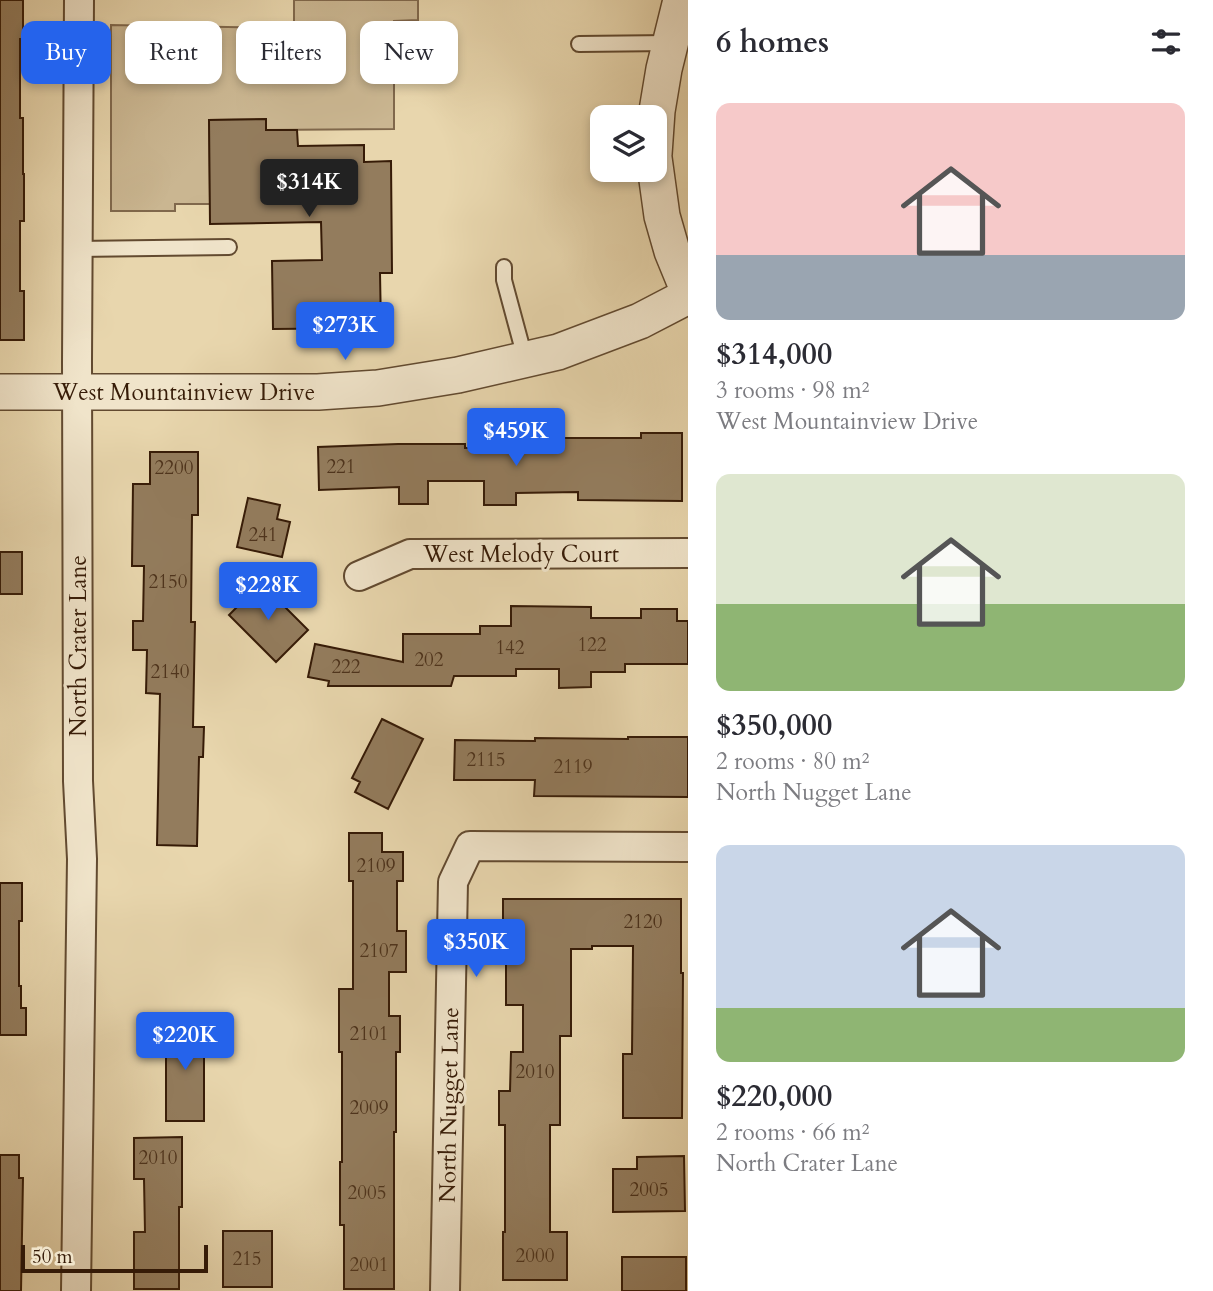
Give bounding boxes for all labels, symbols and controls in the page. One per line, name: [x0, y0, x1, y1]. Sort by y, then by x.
chip: Buy: [21, 21, 111, 84]
chip: Rent: [125, 21, 222, 84]
chip: Filters: [236, 21, 346, 84]
chip: New: [360, 21, 458, 84]
text: 6 homes: [716, 22, 829, 63]
icon: filters: [1147, 23, 1185, 61]
map controls: [590, 105, 667, 182]
button: layers: [590, 105, 667, 182]
icon: home: [888, 148, 1014, 274]
pin: $314K: [260, 160, 358, 219]
text: $314K: [276, 166, 342, 197]
pin: $273K: [296, 302, 394, 362]
text: $273K: [312, 309, 378, 340]
text: $314,000: [716, 334, 832, 375]
text: 3 rooms · 98 m²: [716, 375, 869, 406]
street label: West Mountainview Drive: [52, 377, 315, 408]
text: West Mountainview Drive: [716, 406, 978, 437]
pin: $459K: [467, 408, 565, 468]
text: $459K: [483, 415, 549, 446]
house number: 221: [326, 454, 356, 480]
house number: 2200: [155, 455, 194, 481]
icon: home: [888, 519, 1014, 645]
house number: 241: [248, 522, 278, 548]
street label: West Melody Court: [422, 539, 619, 570]
street label: North Crater Lane: [63, 555, 94, 737]
pin: $228K: [219, 562, 317, 622]
house number: 2150: [149, 569, 188, 595]
text: $228K: [235, 569, 301, 600]
house number: 122: [577, 632, 607, 658]
house number: 142: [495, 635, 525, 661]
house number: 202: [414, 647, 444, 673]
house number: 222: [331, 654, 361, 680]
house number: 2140: [151, 659, 190, 685]
text: $350,000: [716, 705, 832, 746]
text: 2 rooms · 80 m²: [716, 746, 869, 777]
house number: 2115: [467, 747, 505, 773]
house number: 2119: [554, 754, 593, 780]
text: North Nugget Lane: [716, 777, 912, 808]
house number: 2109: [357, 853, 396, 879]
icon: home: [888, 890, 1014, 1016]
house number: 2120: [624, 909, 663, 935]
pin: $350K: [427, 920, 525, 979]
text: $350K: [443, 926, 509, 957]
house number: 2107: [360, 938, 399, 964]
street label: North Nugget Lane: [432, 1007, 466, 1203]
pin: $220K: [136, 1012, 234, 1072]
text: $220K: [152, 1019, 218, 1050]
house number: 2101: [350, 1021, 388, 1047]
house number: 2010: [516, 1059, 555, 1085]
text: $220,000: [716, 1076, 832, 1117]
house number: 2009: [350, 1095, 389, 1121]
text: 2 rooms · 66 m²: [716, 1117, 869, 1148]
house number: 2010: [139, 1145, 178, 1171]
text: North Crater Lane: [716, 1148, 898, 1179]
house number: 2005: [630, 1177, 668, 1203]
house number: 2005: [348, 1180, 386, 1206]
scale bar: [21, 1242, 208, 1274]
house number: 2000: [516, 1243, 555, 1269]
text: 50 m: [32, 1244, 73, 1270]
house number: 215: [232, 1246, 262, 1272]
house number: 2001: [350, 1252, 388, 1278]

